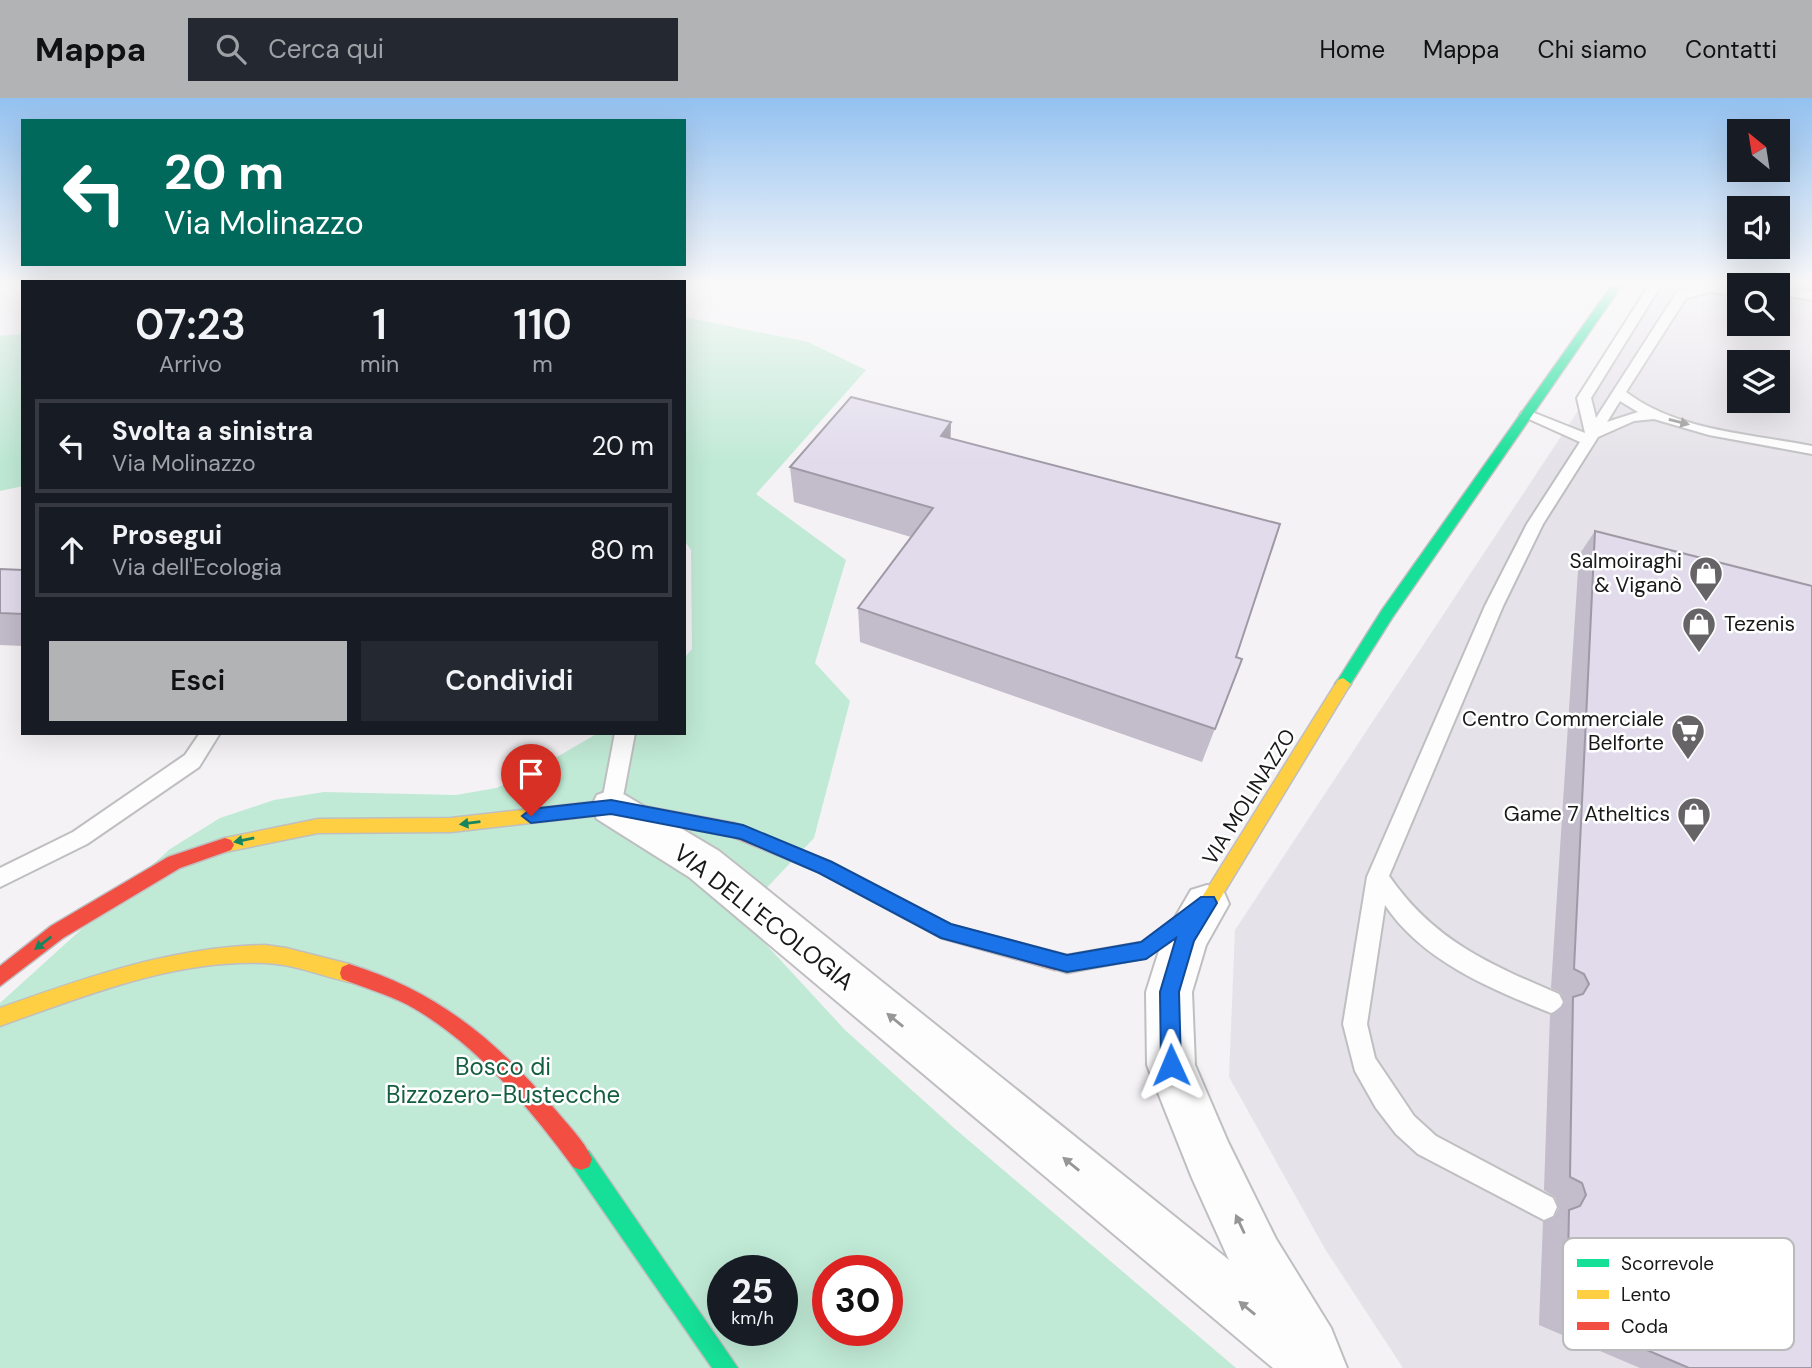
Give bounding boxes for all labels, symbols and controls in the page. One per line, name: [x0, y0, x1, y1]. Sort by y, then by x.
search box: [188, 18, 678, 81]
text: Mappa: [35, 28, 146, 71]
icon: search: [212, 30, 250, 68]
text: Cerca qui: [268, 32, 384, 66]
text: Home: [1319, 34, 1385, 65]
text: Mappa: [1423, 34, 1499, 65]
text: Chi siamo: [1537, 34, 1647, 65]
text: Contatti: [1685, 34, 1777, 65]
north arrow: [1727, 119, 1790, 182]
map controls: [1727, 119, 1790, 413]
text: 20 m: [164, 140, 284, 204]
icon: left: [49, 147, 140, 238]
button: sound: [1727, 196, 1790, 259]
text: Via Molinazzo: [164, 202, 364, 244]
button: search: [1727, 273, 1790, 336]
text: 07:23: [135, 297, 246, 352]
text: 1: [372, 297, 387, 352]
text: 110: [513, 297, 572, 352]
text: Arrivo: [159, 349, 222, 379]
text: min: [360, 349, 399, 379]
text: m: [532, 349, 553, 379]
button: layers: [1727, 350, 1790, 413]
text: Svolta a sinistra: [112, 414, 313, 448]
one-way arrow: [1668, 417, 1690, 428]
icon: left: [53, 427, 91, 465]
text: 20 m: [591, 429, 654, 463]
text: Via Molinazzo: [112, 448, 256, 478]
text: Prosegui: [112, 518, 222, 552]
icon: ahead: [53, 531, 91, 569]
text: 80 m: [590, 533, 654, 567]
place label: Salmoiraghi & Viganò: [1569, 547, 1682, 599]
text: Via dell'Ecologia: [112, 552, 282, 582]
shop icon: Salmoiraghi & Viganò: [1687, 554, 1725, 603]
shop icon: Tezenis: [1680, 605, 1718, 654]
place label: Tezenis: [1724, 610, 1795, 638]
button: Esci: [49, 641, 347, 721]
button: Condividi: [361, 641, 658, 721]
place label: Centro Commerciale Belforte: [1462, 705, 1664, 757]
supermarket icon: Centro Commerciale Belforte: [1669, 712, 1707, 761]
street label: VIA MOLINAZZO: [1196, 724, 1302, 870]
pin: [501, 744, 561, 816]
icon: arrive: [512, 755, 550, 793]
shop icon: Game 7 Atheltics: [1675, 795, 1713, 844]
place label: Game 7 Atheltics: [1504, 800, 1670, 828]
one-way arrow: [459, 818, 481, 829]
one-way arrow: [233, 834, 255, 845]
street label: VIA DELL'ECOLOGIA: [668, 837, 860, 997]
one-way arrow: [34, 935, 52, 950]
one-way arrow: [886, 1013, 904, 1028]
position arrow: [1134, 1028, 1208, 1102]
park label: Bosco di Bizzozero-Bustecche: [386, 1051, 620, 1110]
one-way arrow: [1062, 1157, 1080, 1172]
one-way arrow: [1235, 1214, 1246, 1234]
legend: [1563, 1238, 1794, 1350]
text: Scorrevole: [1621, 1251, 1714, 1276]
speed limit sign: 30: [812, 1255, 903, 1346]
text: 25: [732, 1268, 773, 1314]
text: Lento: [1621, 1282, 1671, 1307]
one-way arrow: [1238, 1301, 1256, 1316]
text: km/h: [731, 1306, 774, 1330]
text: Coda: [1621, 1314, 1668, 1339]

